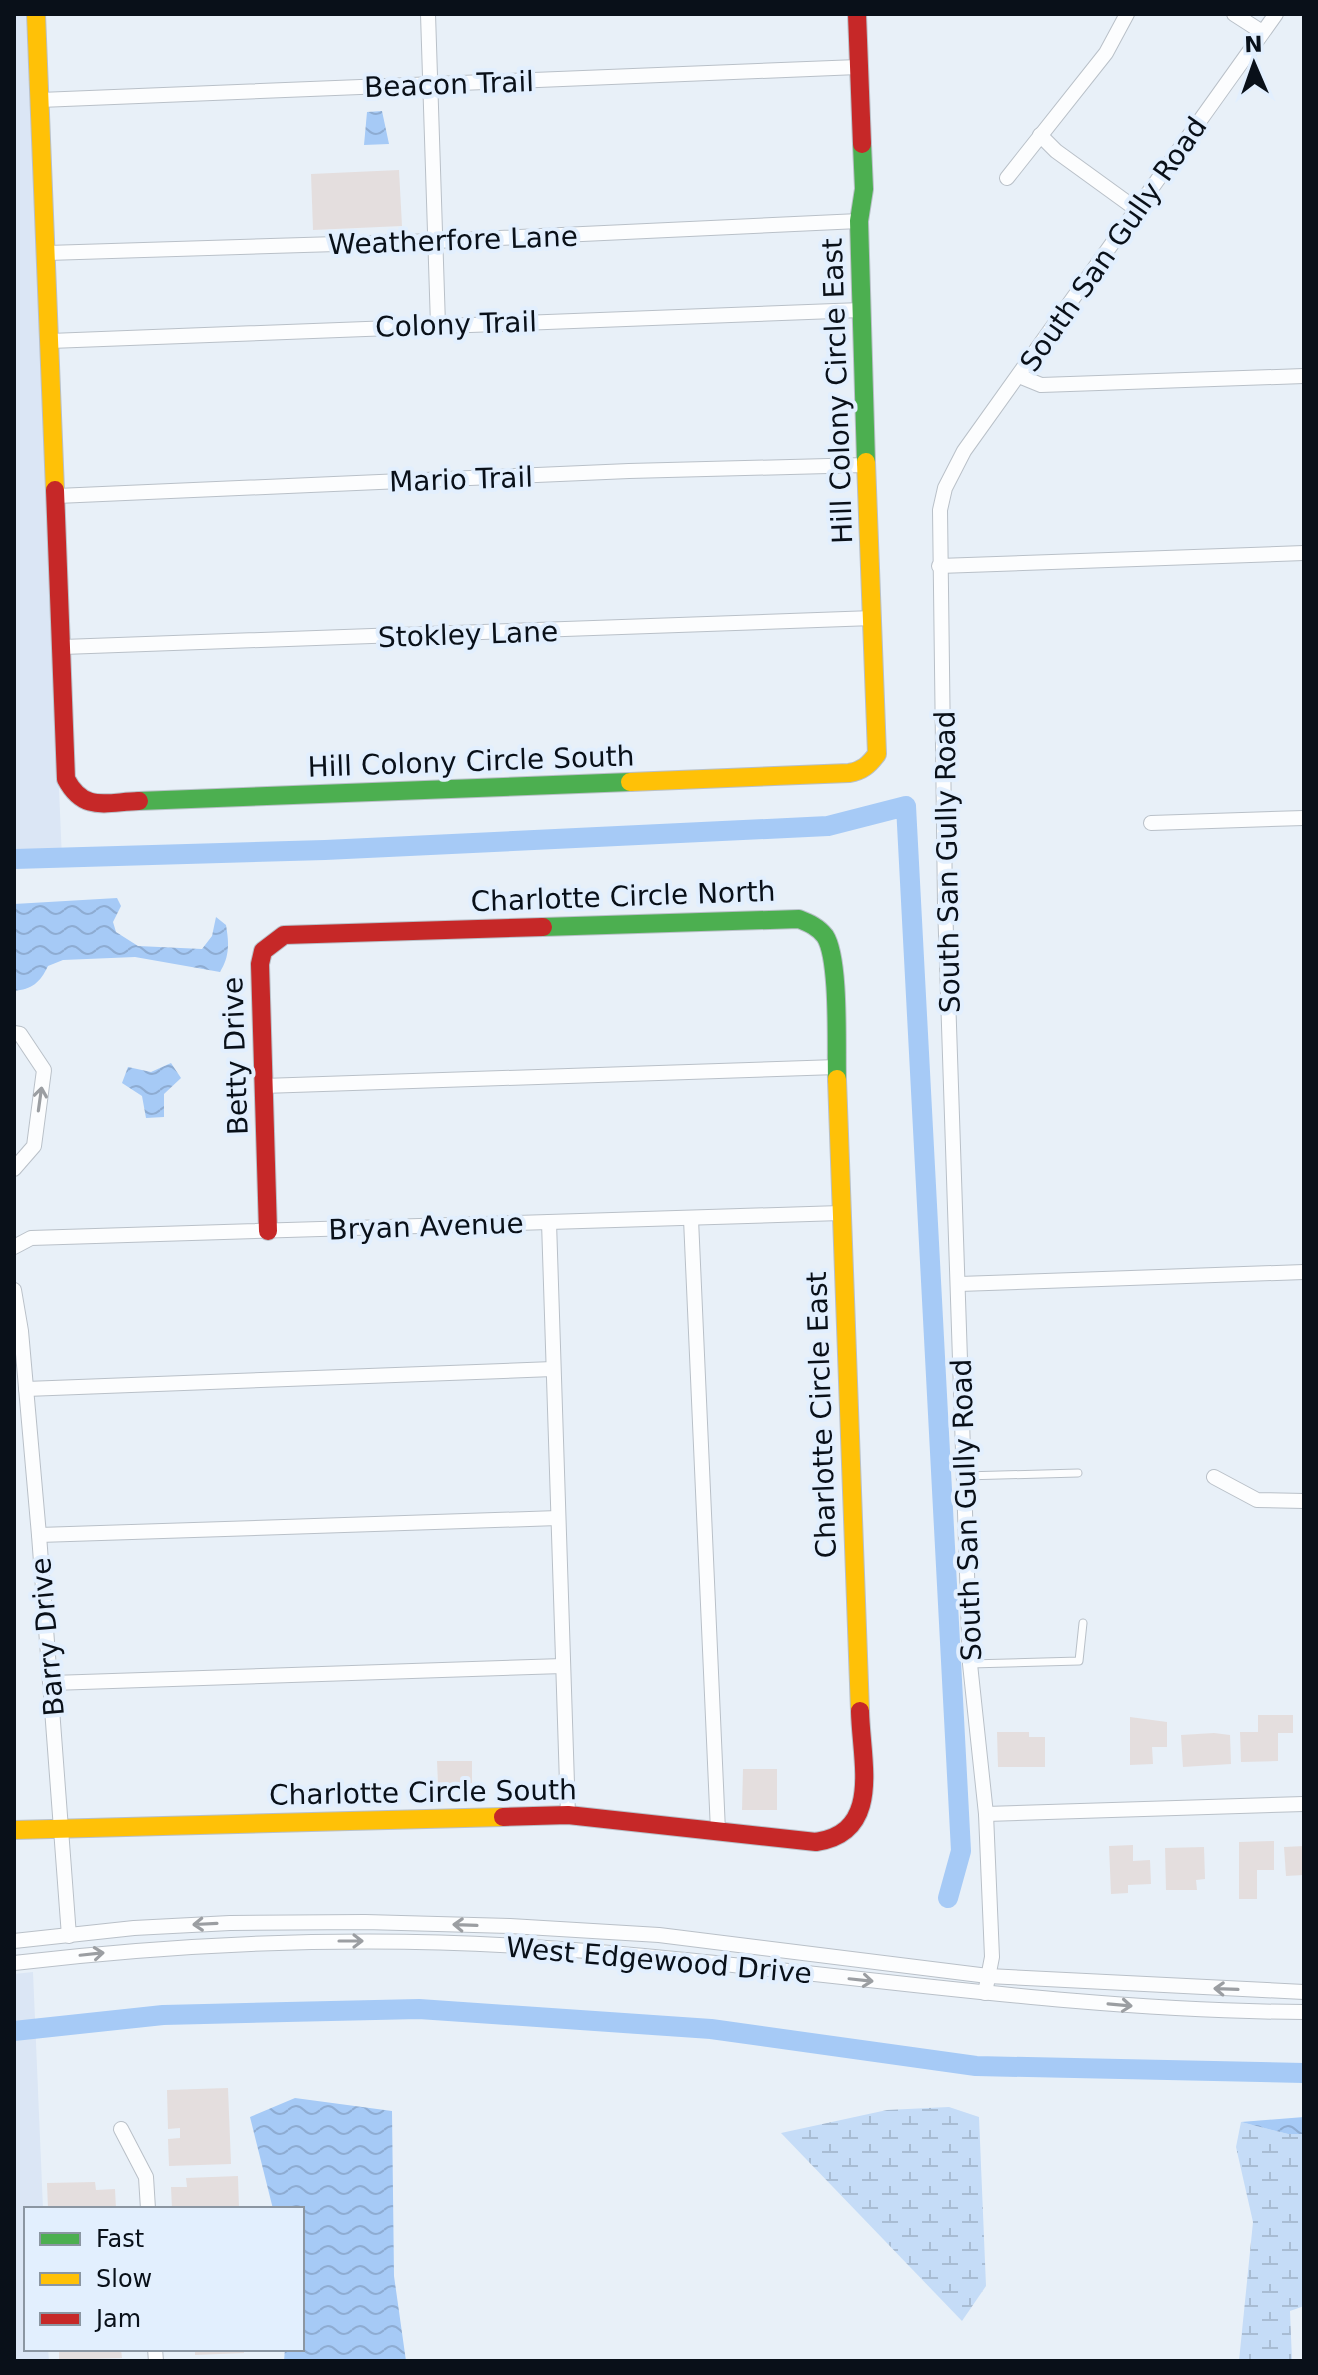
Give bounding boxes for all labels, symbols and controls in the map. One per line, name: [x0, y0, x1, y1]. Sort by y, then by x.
north arrow: [1214, 24, 1294, 104]
text: N: [1244, 32, 1263, 57]
street label: Beacon Trail: [364, 65, 535, 104]
street label: South San Gully Road: [1013, 111, 1214, 378]
street label: Weatherfore Lane: [328, 220, 578, 261]
street label: Hill Colony Circle East: [816, 237, 859, 544]
street label: Colony Trail: [374, 305, 538, 344]
street label: Mario Trail: [389, 460, 533, 498]
street label: Stokley Lane: [377, 615, 559, 654]
street label: South San Gully Road: [928, 710, 967, 1014]
street label: Hill Colony Circle South: [307, 739, 635, 784]
street label: Charlotte Circle North: [470, 875, 776, 918]
street label: Betty Drive: [216, 976, 255, 1136]
one-way arrow: [33, 1086, 48, 1113]
street label: Bryan Avenue: [328, 1207, 524, 1246]
street label: Charlotte Circle East: [800, 1271, 843, 1559]
street label: South San Gully Road: [945, 1358, 988, 1662]
street label: Barry Drive: [24, 1556, 71, 1718]
street label: Charlotte Circle South: [269, 1773, 577, 1812]
one-way arrow: [192, 1917, 219, 1932]
one-way arrow: [452, 1917, 479, 1932]
street label: West Edgewood Drive: [505, 1931, 813, 1990]
one-way arrow: [337, 1933, 364, 1949]
one-way arrow: [78, 1946, 104, 1961]
one-way arrow: [847, 1972, 874, 1987]
one-way arrow: [1213, 1982, 1240, 1997]
one-way arrow: [1106, 1998, 1133, 2013]
legend: [24, 2207, 304, 2351]
text: Fast: [96, 2225, 144, 2253]
text: Slow: [96, 2265, 152, 2293]
text: Jam: [94, 2305, 141, 2333]

